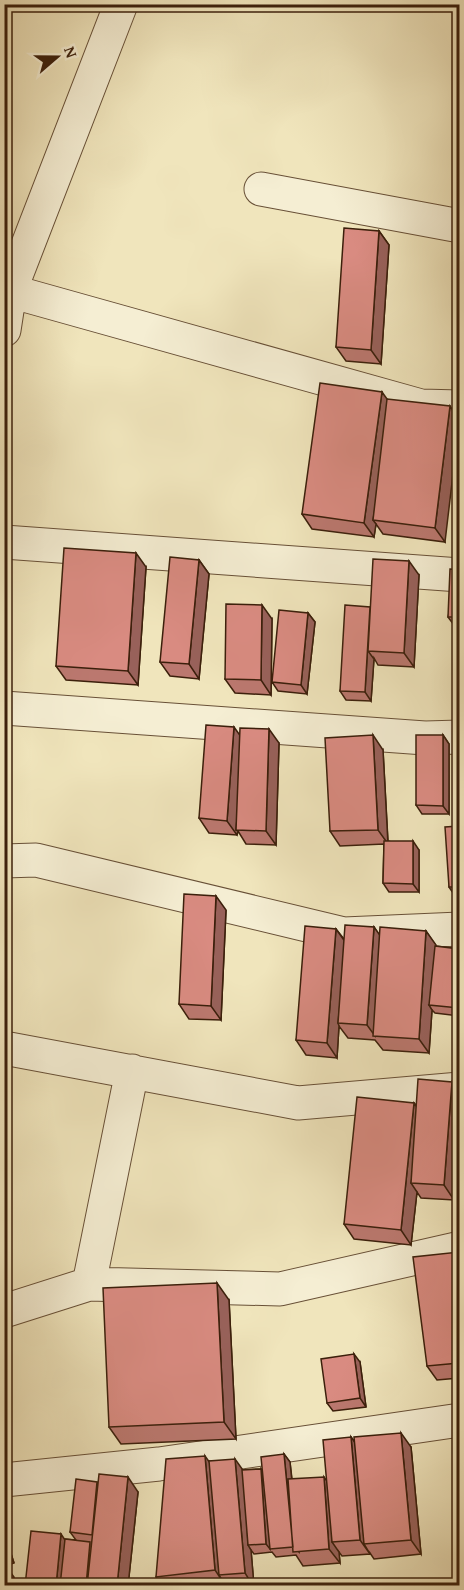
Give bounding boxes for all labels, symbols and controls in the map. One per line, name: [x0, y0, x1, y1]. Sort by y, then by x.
north arrow: [27, 27, 87, 87]
text: N: [58, 43, 84, 61]

